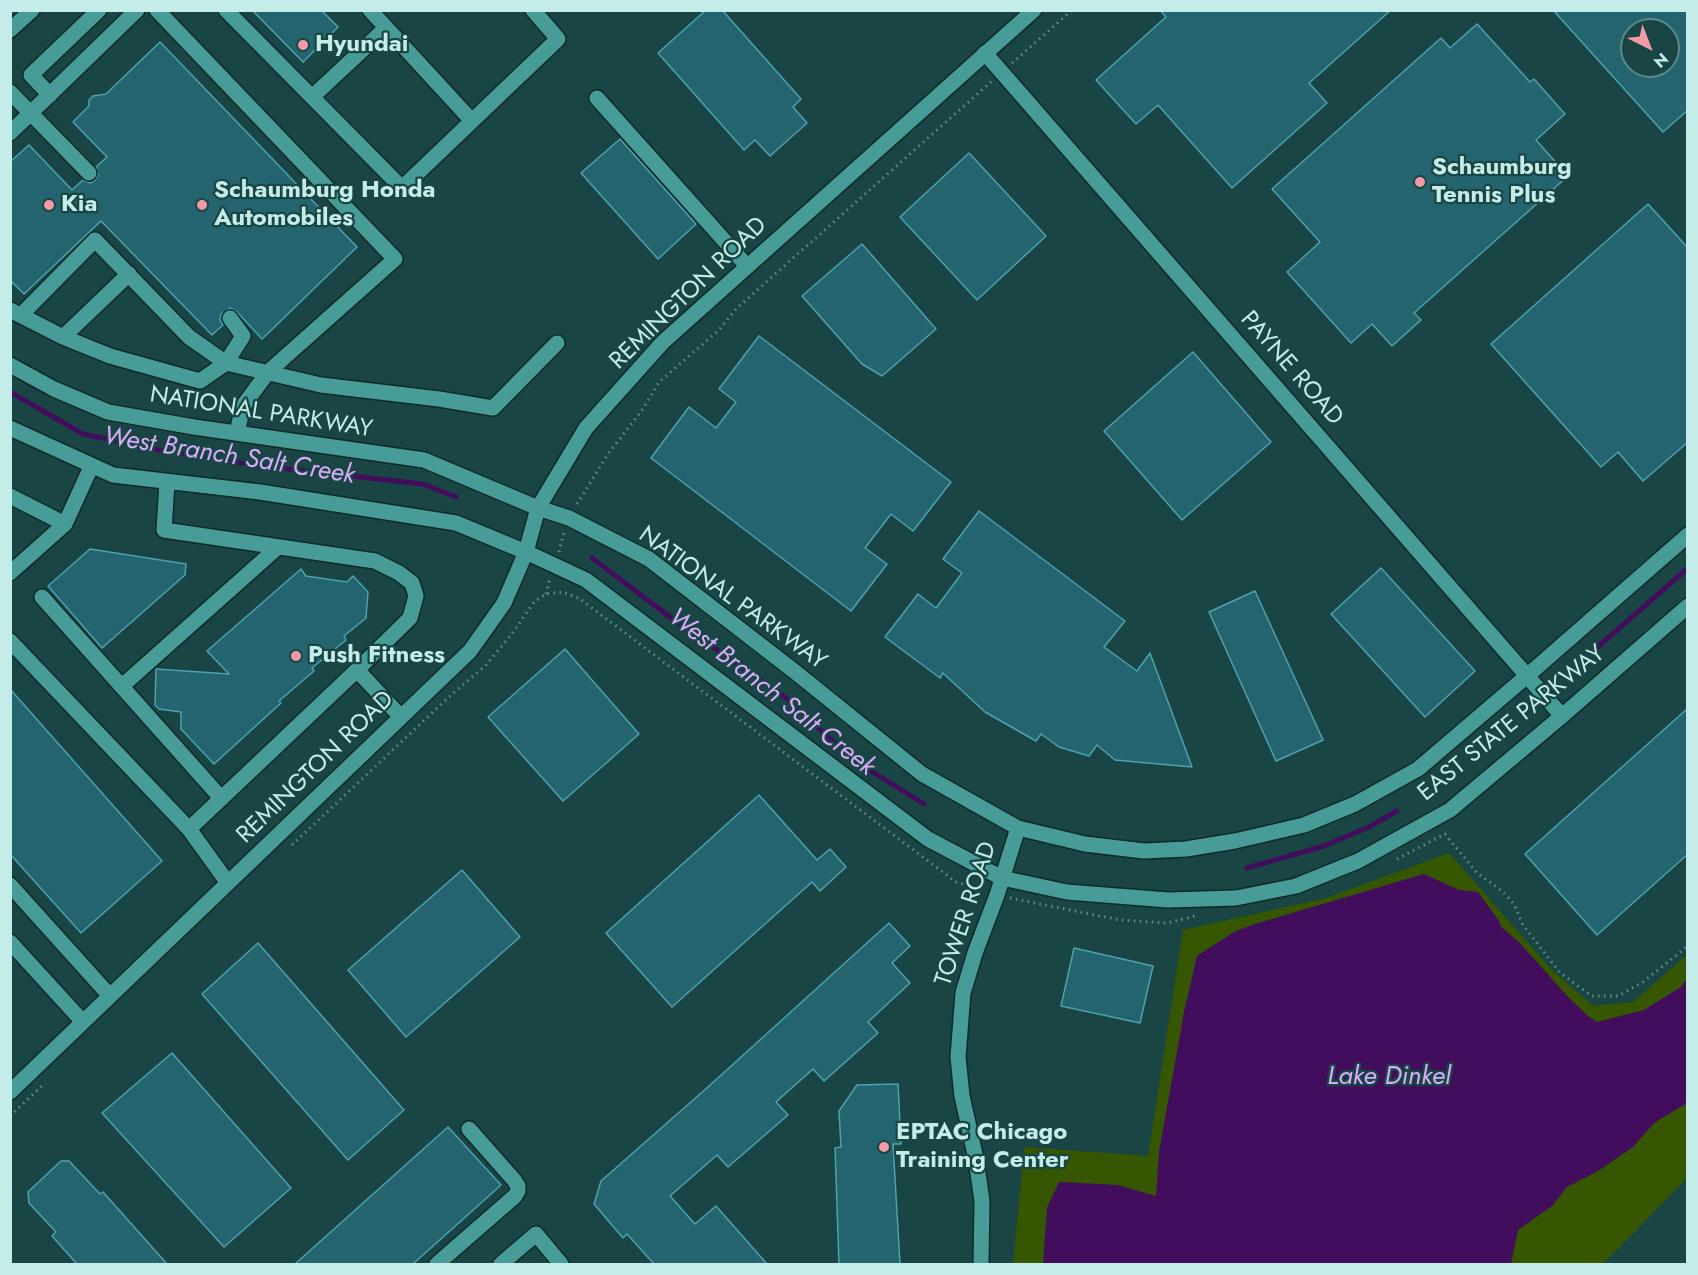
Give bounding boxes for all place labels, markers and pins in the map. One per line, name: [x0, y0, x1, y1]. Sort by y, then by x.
place label: Hyundai: [315, 31, 408, 59]
marker: Hyundai: [296, 38, 310, 52]
place label: Schaumburg Tennis Plus: [1432, 154, 1572, 210]
marker: Schaumburg Tennis Plus: [1413, 175, 1427, 189]
place label: Schaumburg Honda Automobiles: [214, 177, 435, 233]
place label: Kia: [61, 191, 97, 219]
marker: Kia: [42, 198, 56, 212]
marker: Schaumburg Honda Automobiles: [195, 198, 209, 212]
place label: Push Fitness: [308, 642, 445, 670]
marker: Push Fitness: [289, 649, 303, 663]
place label: EPTAC Chicago Training Center: [896, 1119, 1069, 1175]
marker: EPTAC Chicago Training Center: [877, 1140, 891, 1154]

